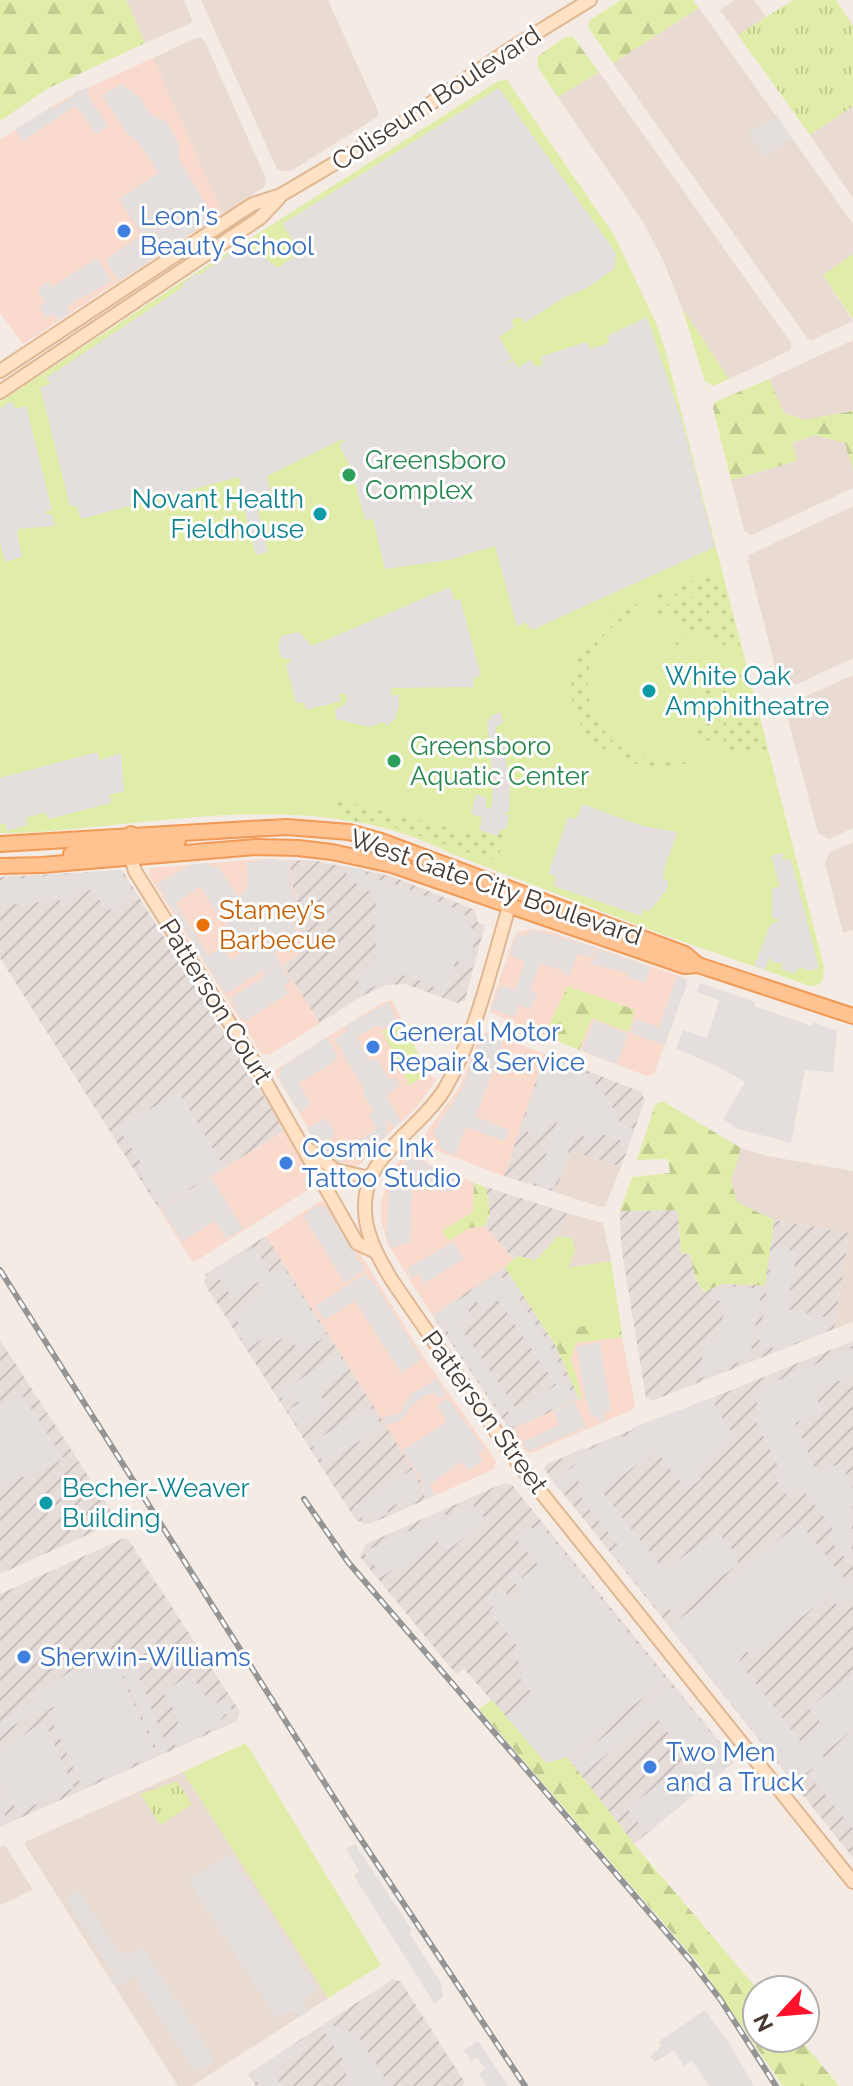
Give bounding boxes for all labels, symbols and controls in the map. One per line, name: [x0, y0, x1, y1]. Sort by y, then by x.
street label: Coliseum Boulevard: [326, 19, 546, 177]
place label: Leon's Beauty School: [140, 201, 315, 261]
marker: Leon's Beauty School: [115, 222, 133, 240]
place label: Greensboro Complex: [365, 445, 506, 505]
marker: Greensboro Complex: [340, 466, 358, 484]
place label: Novant Health Fieldhouse: [132, 484, 304, 544]
marker: Novant Health Fieldhouse: [311, 505, 329, 523]
place label: White Oak Amphitheatre: [665, 661, 829, 721]
marker: White Oak Amphitheatre: [640, 682, 658, 700]
place label: Greensboro Aquatic Center: [410, 731, 589, 791]
marker: Greensboro Aquatic Center: [385, 752, 403, 770]
street label: West Gate City Boulevard: [346, 823, 646, 951]
place label: Stamey’s Barbecue: [219, 895, 336, 955]
street label: Patterson Court: [153, 913, 279, 1089]
marker: Stamey’s Barbecue: [194, 916, 212, 934]
place label: General Motor Repair & Service: [389, 1017, 585, 1077]
marker: General Motor Repair & Service: [364, 1038, 382, 1056]
place label: Cosmic Ink Tattoo Studio: [302, 1133, 461, 1193]
marker: Cosmic Ink Tattoo Studio: [277, 1154, 295, 1172]
street label: Patterson Street: [416, 1325, 554, 1499]
place label: Becher-Weaver Building: [62, 1473, 250, 1533]
marker: Becher-Weaver Building: [37, 1494, 55, 1512]
place label: Sherwin-Williams: [40, 1642, 251, 1672]
marker: Sherwin-Williams: [15, 1648, 33, 1666]
place label: Two Men and a Truck: [666, 1737, 805, 1797]
marker: Two Men and a Truck: [641, 1758, 659, 1776]
north arrow: [741, 1974, 821, 2054]
text: N: [748, 2010, 778, 2036]

